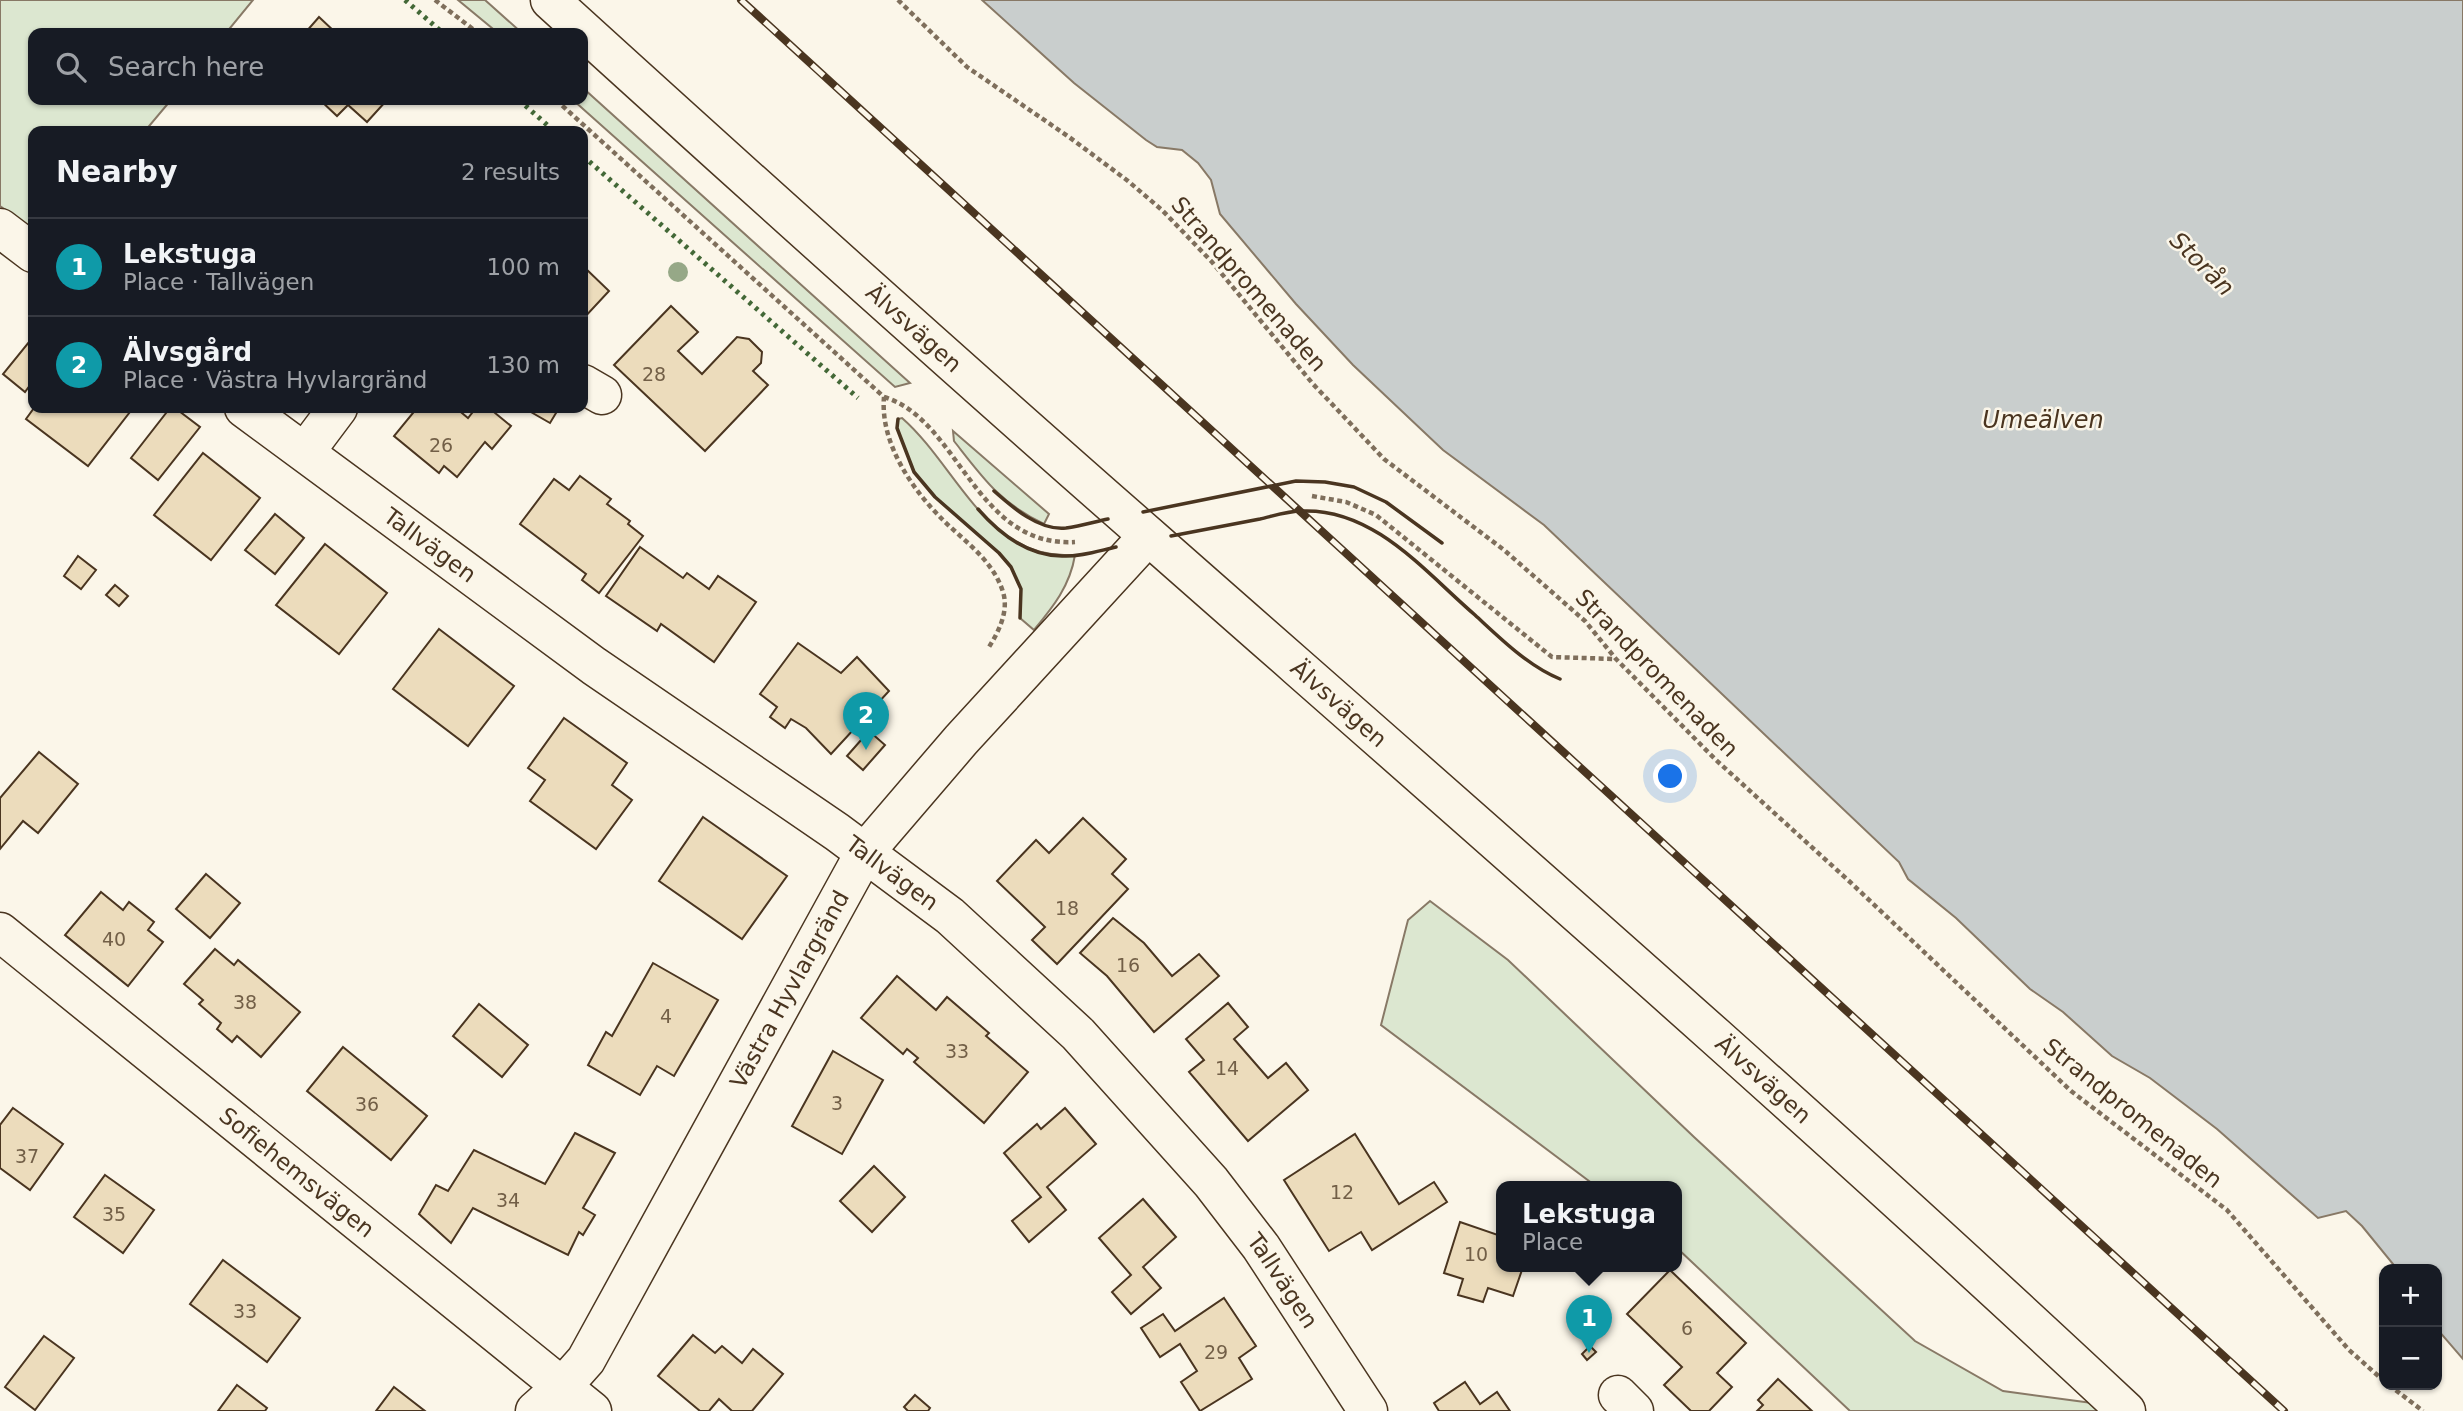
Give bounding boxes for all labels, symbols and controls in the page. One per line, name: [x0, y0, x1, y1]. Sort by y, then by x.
search box: [28, 28, 588, 105]
icon: search: [52, 48, 90, 86]
text: Search here: [108, 52, 264, 82]
text: Nearby: [56, 154, 178, 189]
text: 2 results: [461, 159, 560, 185]
street label: Strandpromenaden: [1166, 191, 1332, 377]
water label: Storån: [2164, 225, 2241, 302]
text: Lekstuga: [123, 239, 257, 269]
text: 1: [71, 254, 87, 280]
text: 100 m: [486, 254, 560, 280]
text: Place · Tallvägen: [123, 269, 314, 295]
street label: Älvsvägen: [861, 278, 967, 377]
text: Älvsgård: [123, 337, 252, 367]
text: 2: [71, 352, 87, 378]
text: 130 m: [486, 352, 560, 378]
house number: 28: [642, 363, 666, 385]
text: Place · Västra Hyvlargränd: [123, 367, 427, 393]
water label: Umeälven: [1982, 406, 2104, 434]
house number: 26: [429, 434, 453, 456]
street label: Tallvägen: [378, 502, 481, 588]
street label: Strandpromenaden: [1570, 584, 1744, 762]
street label: Älvsvägen: [1286, 654, 1392, 752]
pin: 2: [843, 692, 889, 750]
your location: [1653, 759, 1687, 793]
street label: Tallvägen: [840, 830, 943, 916]
street label: Västra Hyvlargränd: [725, 886, 854, 1093]
house number: 18: [1055, 897, 1079, 919]
house number: 40: [102, 928, 126, 950]
house number: 16: [1116, 954, 1140, 976]
house number: 38: [233, 991, 257, 1013]
house number: 4: [660, 1005, 672, 1027]
street label: Älvsvägen: [1711, 1029, 1816, 1129]
street label: Strandpromenaden: [2038, 1033, 2228, 1193]
house number: 33: [945, 1040, 969, 1062]
house number: 14: [1215, 1057, 1239, 1079]
house number: 3: [831, 1092, 843, 1114]
house number: 36: [355, 1093, 379, 1115]
street label: Sofiehemsvägen: [214, 1102, 380, 1243]
house number: 37: [15, 1145, 39, 1167]
house number: 12: [1330, 1181, 1354, 1203]
popup: [1496, 1181, 1682, 1272]
house number: 34: [496, 1189, 520, 1211]
text: Lekstuga: [1522, 1199, 1656, 1229]
house number: 35: [102, 1203, 126, 1225]
street label: Tallvägen: [1241, 1227, 1323, 1333]
text: Place: [1522, 1229, 1583, 1255]
house number: 10: [1464, 1243, 1488, 1265]
map controls: [2379, 1264, 2442, 1390]
button: +: [2379, 1264, 2442, 1327]
pin: 1: [1566, 1295, 1612, 1353]
house number: 33: [233, 1300, 257, 1322]
house number: 6: [1681, 1317, 1693, 1339]
button: −: [2379, 1327, 2442, 1390]
house number: 29: [1204, 1341, 1228, 1363]

